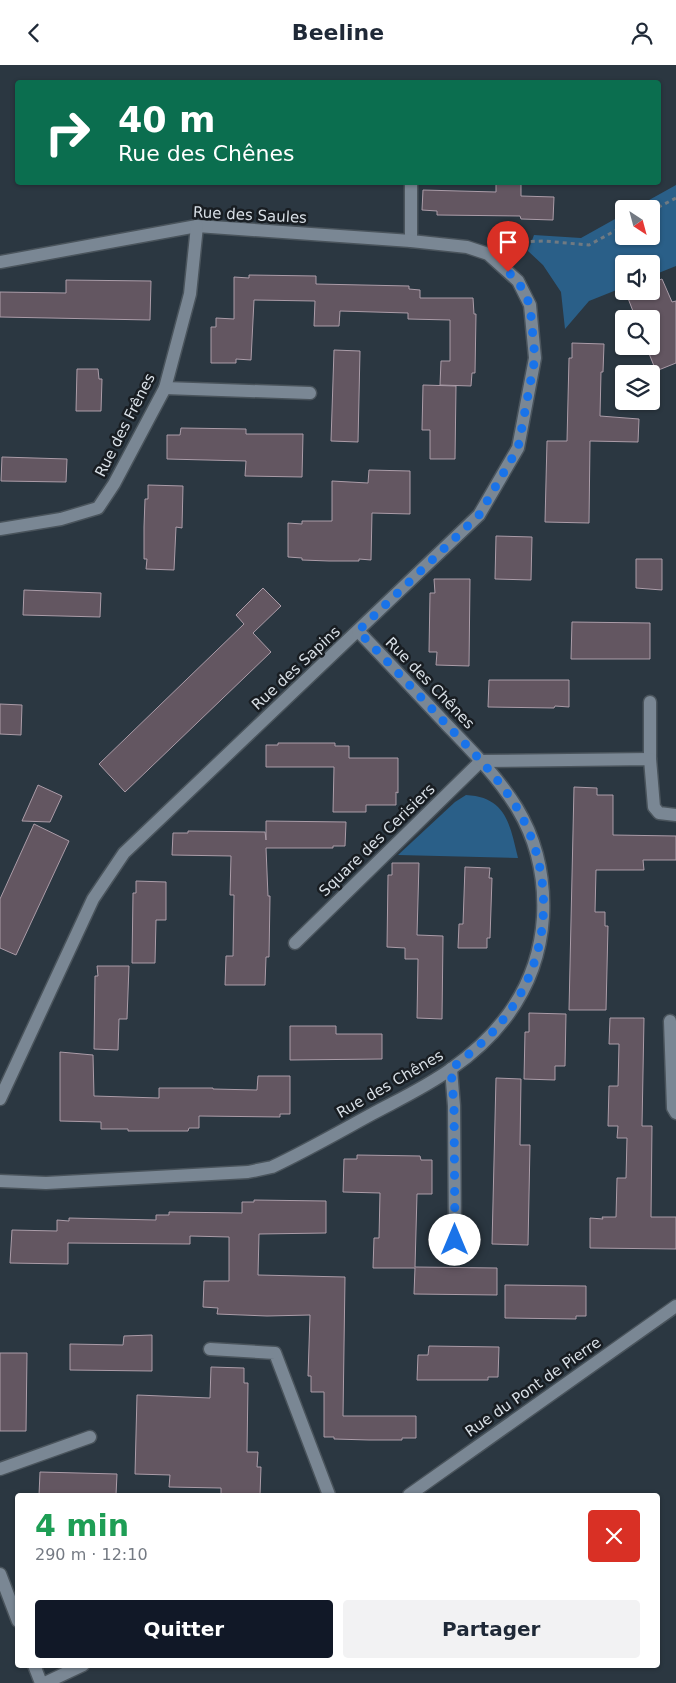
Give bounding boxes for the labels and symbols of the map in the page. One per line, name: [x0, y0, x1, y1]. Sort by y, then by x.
north arrow: [615, 200, 660, 245]
street label: Rue des Saules: [193, 203, 308, 227]
pin: [487, 221, 529, 272]
street label: Rue des Frênes: [91, 370, 159, 480]
street label: Rue des Sapins: [248, 622, 344, 714]
street label: Rue des Chênes: [382, 633, 478, 733]
street label: Square des Cerisiers: [315, 780, 439, 900]
street label: Rue des Chênes: [333, 1046, 447, 1122]
position arrow: [428, 1213, 480, 1265]
street label: Rue du Pont de Pierre: [462, 1333, 604, 1441]

